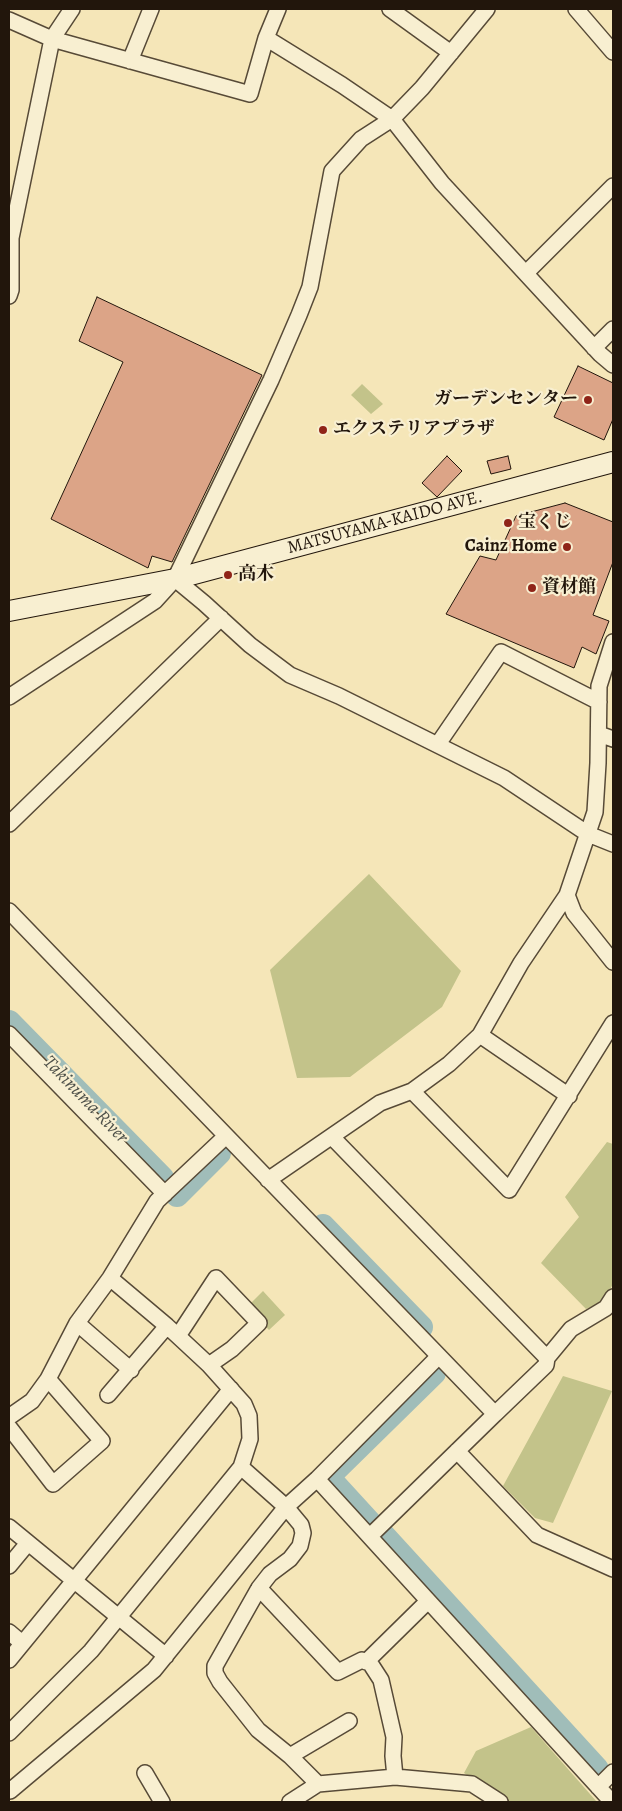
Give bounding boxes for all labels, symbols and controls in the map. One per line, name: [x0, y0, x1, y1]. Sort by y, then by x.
place label: ガーデンセンター: [434, 389, 578, 411]
marker: ガーデンセンター: [582, 394, 594, 406]
place label: エクステリアプラザ: [333, 419, 495, 441]
marker: エクステリアプラザ: [317, 424, 329, 436]
street label: MATSUYAMA-KAIDO AVE.: [285, 487, 485, 559]
place label: 宝くじ: [518, 512, 572, 534]
marker: 宝くじ: [502, 517, 514, 529]
place label: Cainz Home: [465, 536, 557, 558]
marker: Cainz Home: [561, 541, 573, 553]
place label: 高木: [238, 564, 274, 586]
marker: 高木: [222, 569, 234, 581]
place label: 資材館: [542, 577, 596, 599]
marker: 資材館: [526, 582, 538, 594]
water label: Takinuma River: [38, 1052, 132, 1148]

